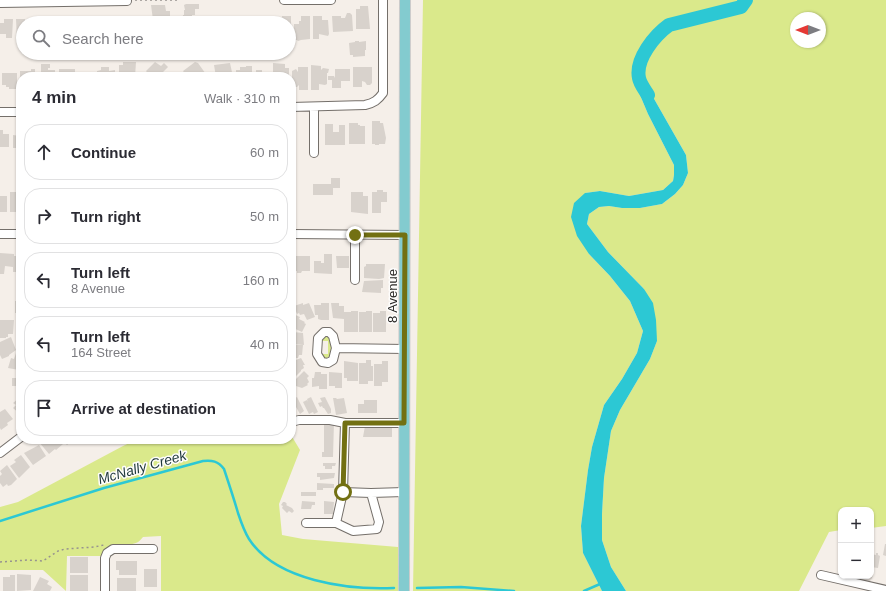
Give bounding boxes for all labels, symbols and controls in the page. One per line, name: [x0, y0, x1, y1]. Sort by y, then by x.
north arrow: [790, 12, 826, 48]
search box: [16, 16, 296, 60]
icon: search: [30, 27, 52, 49]
text: Search here: [62, 30, 144, 47]
text: 4 min: [32, 88, 76, 107]
text: Walk · 310 m: [204, 91, 280, 106]
icon: ahead: [33, 141, 55, 163]
text: Continue: [71, 144, 136, 161]
text: 60 m: [250, 145, 279, 160]
icon: right: [33, 205, 55, 227]
text: Turn right: [71, 208, 141, 225]
text: 50 m: [250, 209, 279, 224]
route end: [346, 226, 364, 244]
text: Turn left: [71, 264, 130, 281]
icon: left: [33, 269, 55, 291]
street label: 8 Avenue: [385, 269, 400, 323]
text: 160 m: [243, 273, 279, 288]
text: 8 Avenue: [71, 281, 125, 296]
text: Turn left: [71, 328, 130, 345]
icon: left: [33, 333, 55, 355]
text: 40 m: [250, 337, 279, 352]
text: 164 Street: [71, 345, 131, 360]
icon: arrive: [33, 397, 55, 419]
text: Arrive at destination: [71, 400, 216, 417]
water label: McNally Creek: [96, 446, 189, 487]
route start: [334, 483, 352, 501]
map controls: [838, 507, 874, 579]
button: +: [838, 507, 874, 543]
button: −: [838, 543, 874, 579]

